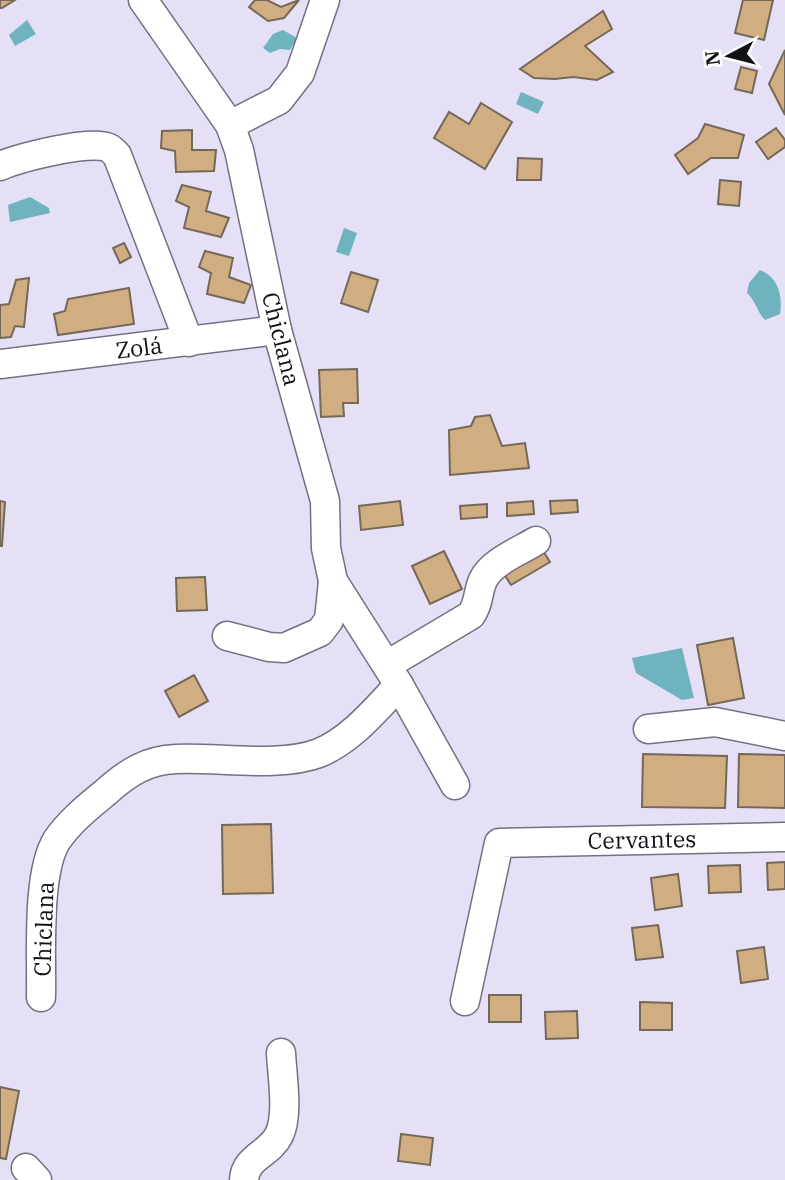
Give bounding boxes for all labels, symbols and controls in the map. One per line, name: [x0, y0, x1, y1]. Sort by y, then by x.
north arrow: [694, 21, 764, 91]
text: N: [699, 49, 725, 67]
street label: Chiclana: [256, 289, 308, 389]
street label: Zolá: [114, 329, 164, 365]
street label: Cervantes: [587, 823, 697, 855]
street label: Chiclana: [26, 881, 60, 977]

